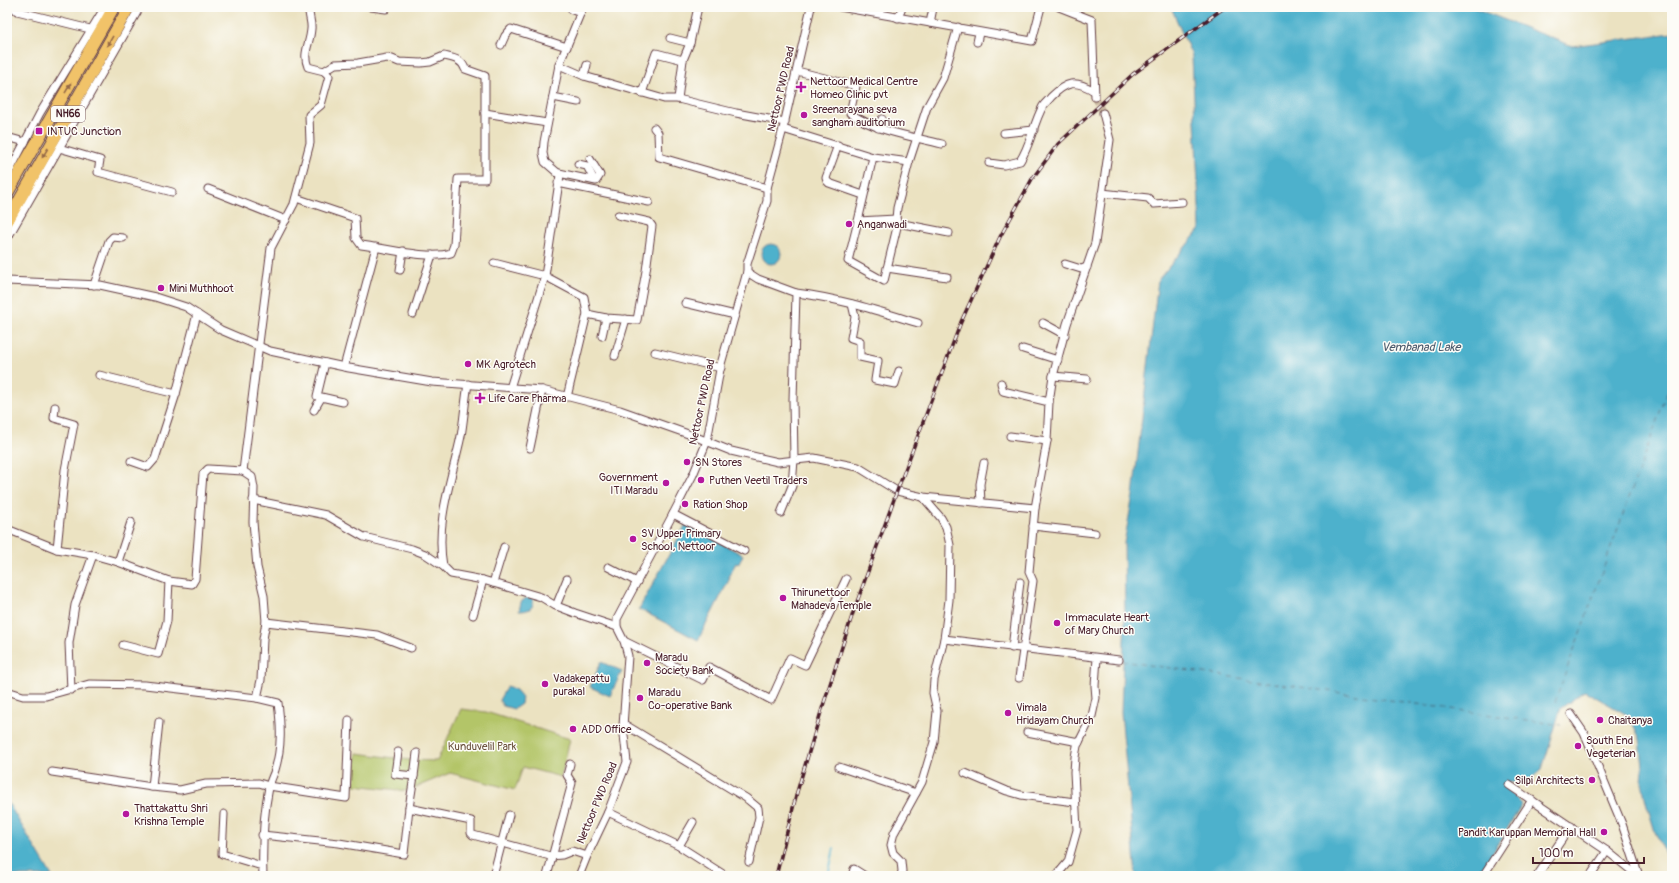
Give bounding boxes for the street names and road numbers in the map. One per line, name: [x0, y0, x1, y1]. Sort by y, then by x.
street label: Nettoor PWD Road: [765, 45, 797, 133]
road number: NH66: [51, 106, 85, 122]
street label: Nettoor PWD Road: [687, 358, 717, 446]
street label: Nettoor PWD Road: [574, 760, 620, 846]

